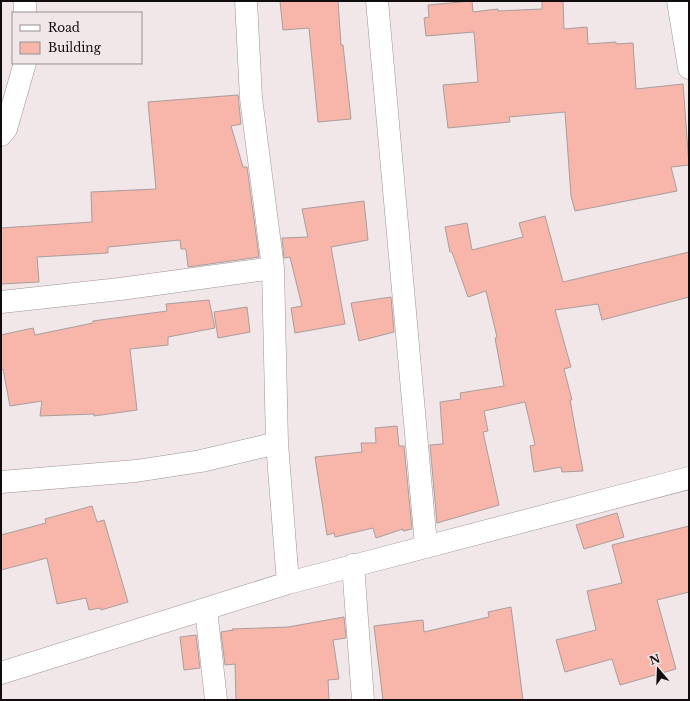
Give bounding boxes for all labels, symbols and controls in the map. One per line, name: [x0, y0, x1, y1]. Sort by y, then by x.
legend: [12, 12, 142, 64]
text: Road: [48, 20, 80, 35]
text: Building: [48, 40, 102, 55]
north arrow: [638, 649, 678, 689]
text: N: [648, 651, 663, 668]

